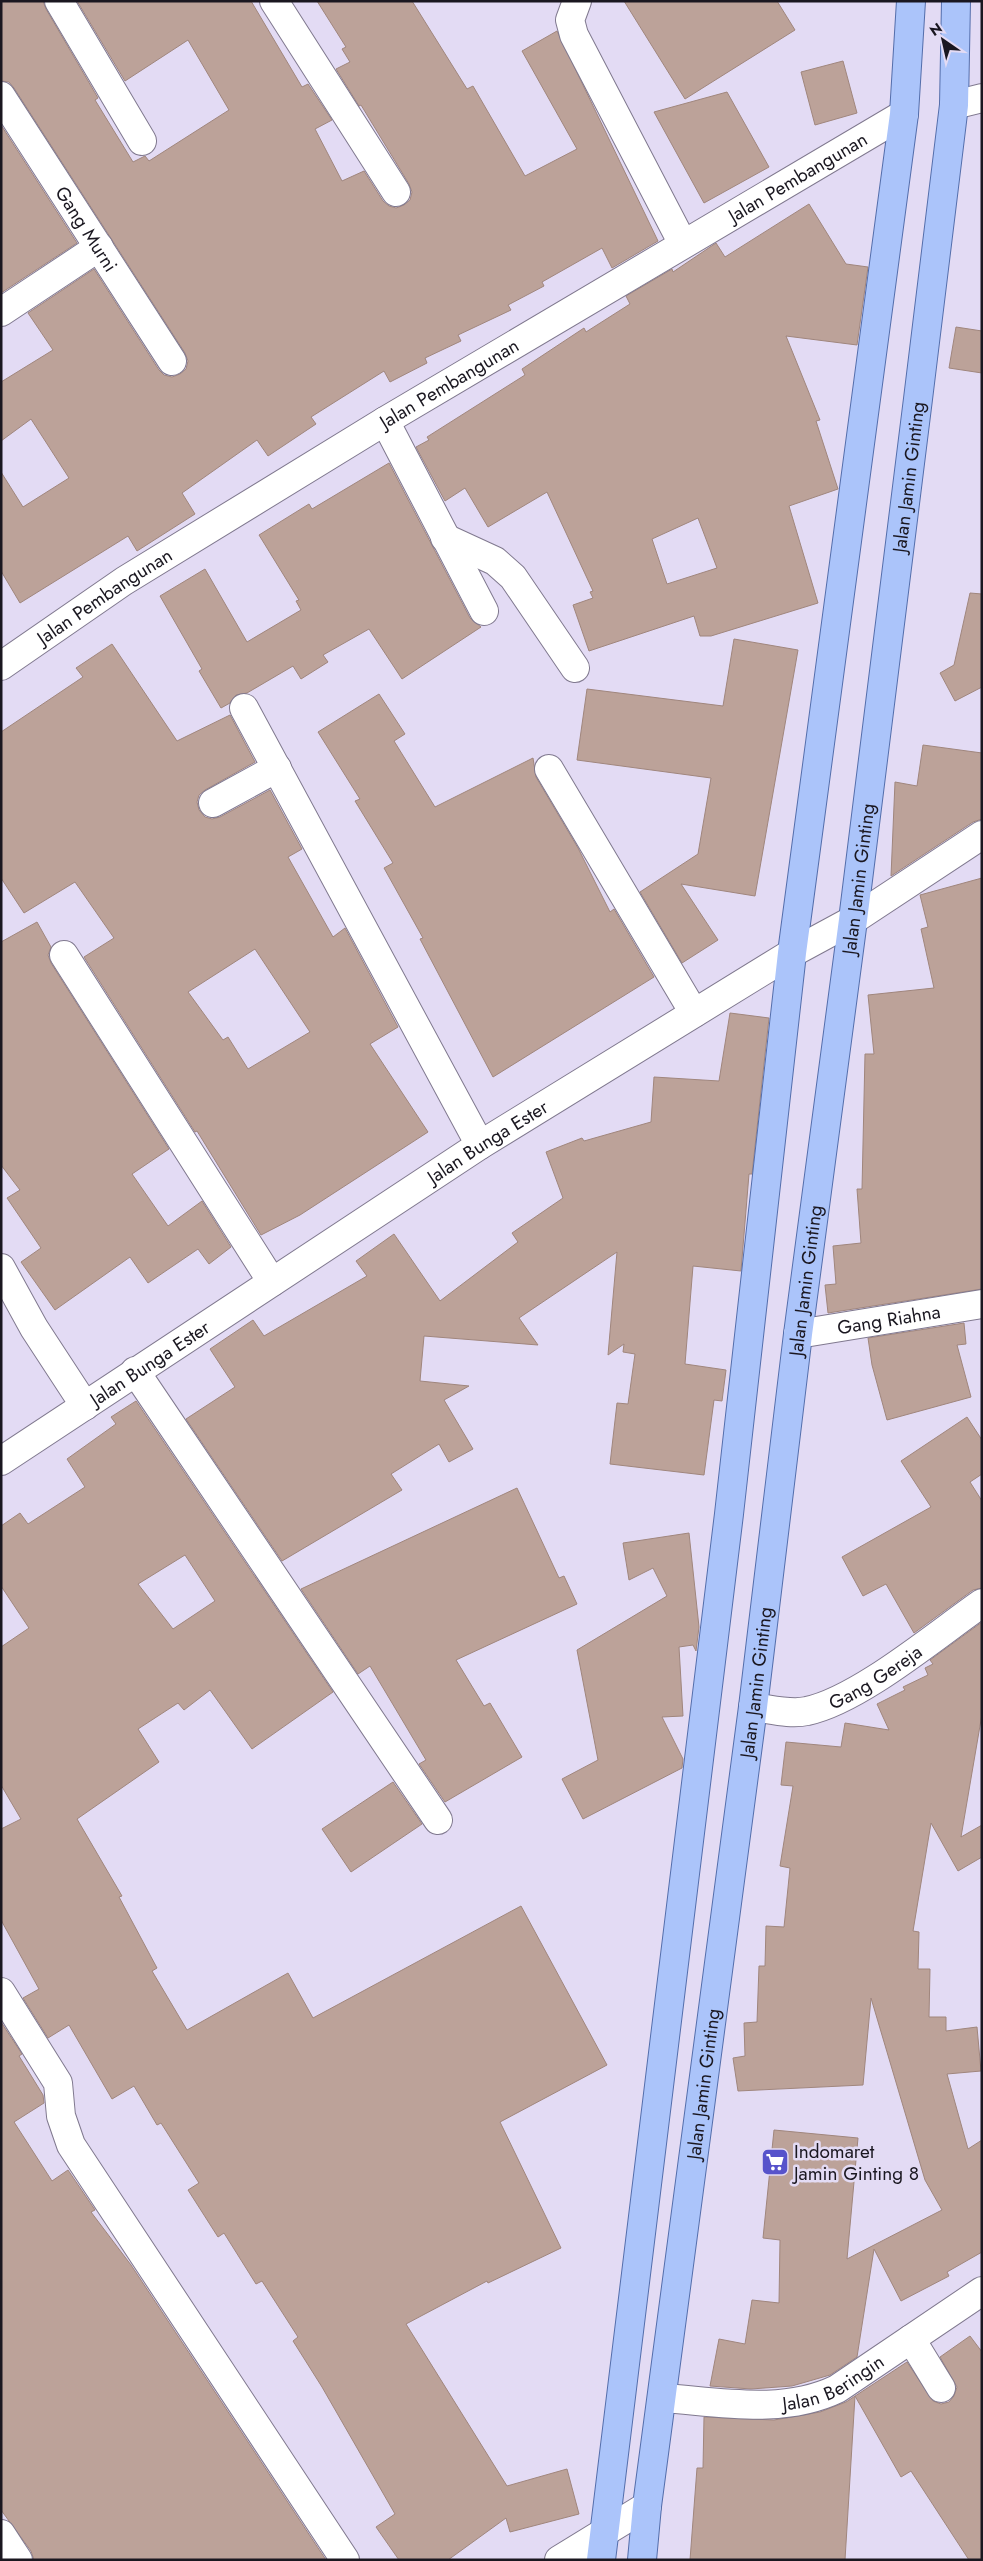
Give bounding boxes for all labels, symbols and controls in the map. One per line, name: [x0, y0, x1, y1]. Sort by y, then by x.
north arrow: [918, 15, 968, 65]
text: N: [926, 18, 946, 41]
street label: Jalan Pembangunan: [721, 126, 872, 231]
street label: Gang Murni: [49, 181, 124, 277]
street label: Jalan Pembangunan: [372, 332, 524, 437]
street label: Jalan Jamin Ginting: [886, 400, 932, 557]
street label: Jalan Pembangunan: [29, 542, 177, 653]
street label: Jalan Jamin Ginting: [835, 802, 881, 959]
street label: Jalan Bunga Ester: [419, 1093, 554, 1192]
street label: Jalan Jamin Ginting: [782, 1203, 829, 1360]
street label: Gang Riahna: [835, 1298, 942, 1341]
street label: Jalan Bunga Ester: [82, 1314, 215, 1414]
street label: Jalan Jamin Ginting: [733, 1605, 779, 1763]
street label: Gang Gereja: [824, 1638, 927, 1716]
street label: Jalan Jamin Ginting: [680, 2007, 727, 2164]
place label: Indomaret Jamin Ginting 8: [791, 2138, 919, 2187]
supermarket icon: Indomaret Jamin Ginting 8: [760, 2147, 790, 2177]
street label: Jalan Beringin: [778, 2348, 889, 2418]

